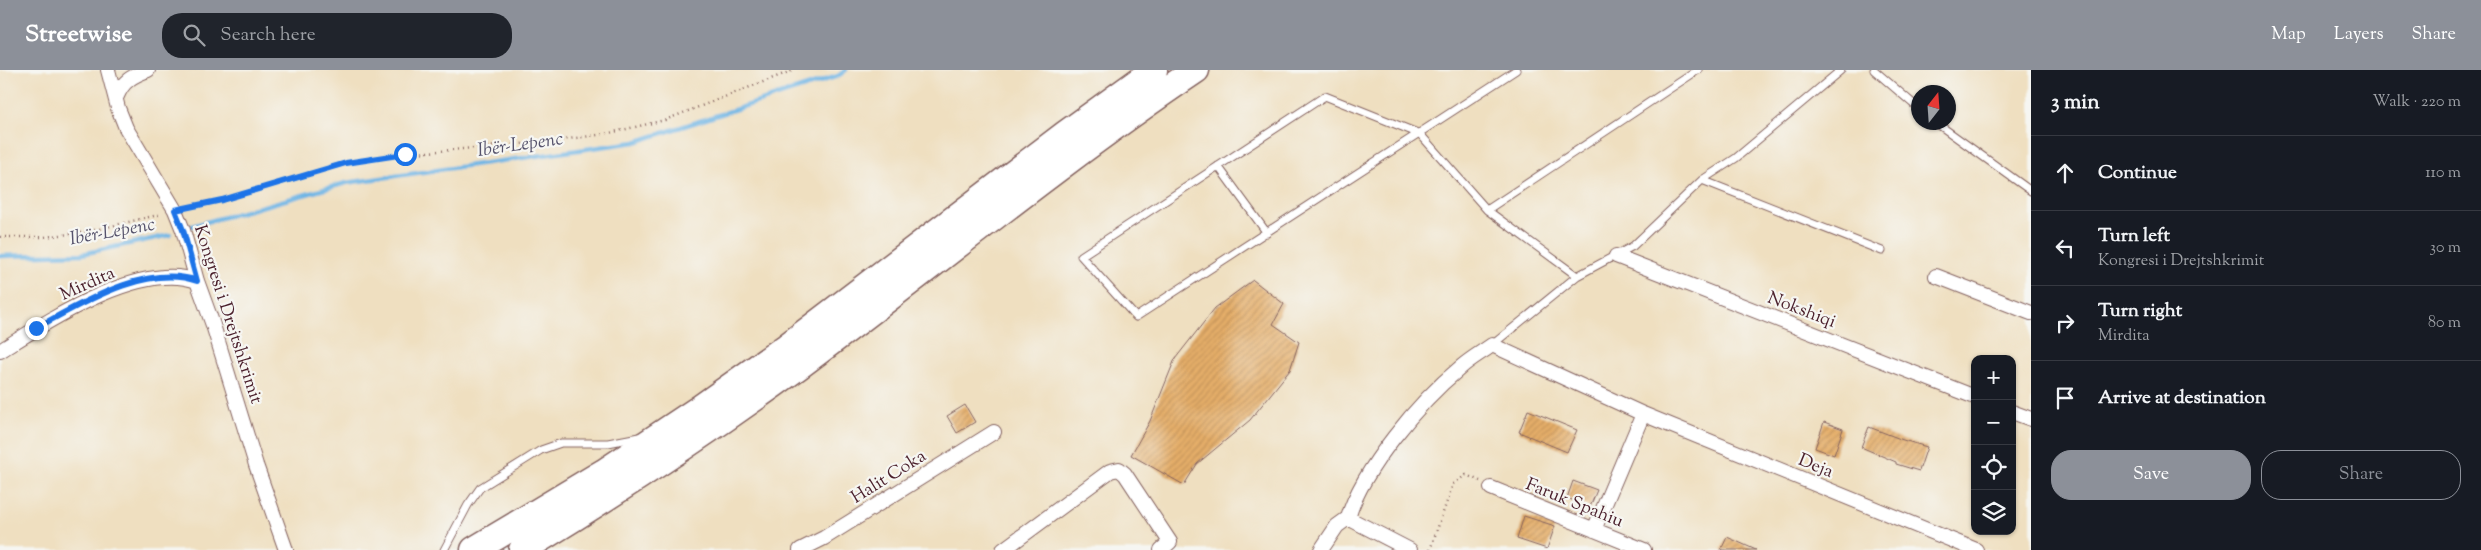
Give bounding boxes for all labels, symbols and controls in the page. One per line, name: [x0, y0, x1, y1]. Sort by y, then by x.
search box: [162, 13, 512, 58]
text: Streetwise: [25, 18, 132, 52]
icon: search: [180, 21, 208, 49]
text: Search here: [220, 22, 316, 49]
text: Map: [2271, 22, 2306, 48]
text: Layers: [2334, 22, 2384, 48]
text: Share: [2412, 22, 2456, 48]
north arrow: [1911, 85, 1956, 130]
text: 3 min: [2051, 88, 2100, 118]
text: Walk · 220 m: [2373, 91, 2461, 114]
water label: Ibër-Lepenc: [476, 126, 565, 165]
route start: [394, 143, 417, 166]
icon: ahead: [2051, 159, 2079, 187]
text: Continue: [2098, 160, 2177, 187]
text: 110 m: [2425, 162, 2461, 185]
water label: Ibër-Lepenc: [68, 212, 157, 253]
street label: Kongresi i Drejtshkrimit: [186, 222, 268, 408]
text: Turn left: [2098, 223, 2170, 250]
icon: left: [2051, 234, 2079, 262]
text: 30 m: [2430, 237, 2461, 260]
text: Kongresi i Drejtshkrimit: [2098, 250, 2264, 273]
street label: Mirdita: [56, 261, 120, 308]
street label: Nokshiqi: [1763, 286, 1839, 336]
text: Turn right: [2098, 298, 2182, 325]
icon: right: [2051, 309, 2079, 337]
text: 80 m: [2428, 312, 2461, 335]
route end: [25, 317, 48, 340]
text: Mirdita: [2098, 325, 2150, 348]
map controls: [1971, 355, 2016, 535]
button: +: [1971, 355, 2016, 400]
icon: arrive: [2051, 384, 2079, 412]
text: Arrive at destination: [2098, 385, 2266, 412]
button: −: [1971, 400, 2016, 445]
street label: Halit Coka: [846, 444, 932, 511]
button: locate: [1971, 445, 2016, 490]
street label: Deja: [1794, 448, 1837, 486]
button: Save: [2051, 450, 2251, 500]
button: Share: [2261, 450, 2461, 500]
street label: Faruk Spahiu: [1521, 472, 1627, 535]
button: layers: [1971, 490, 2016, 535]

